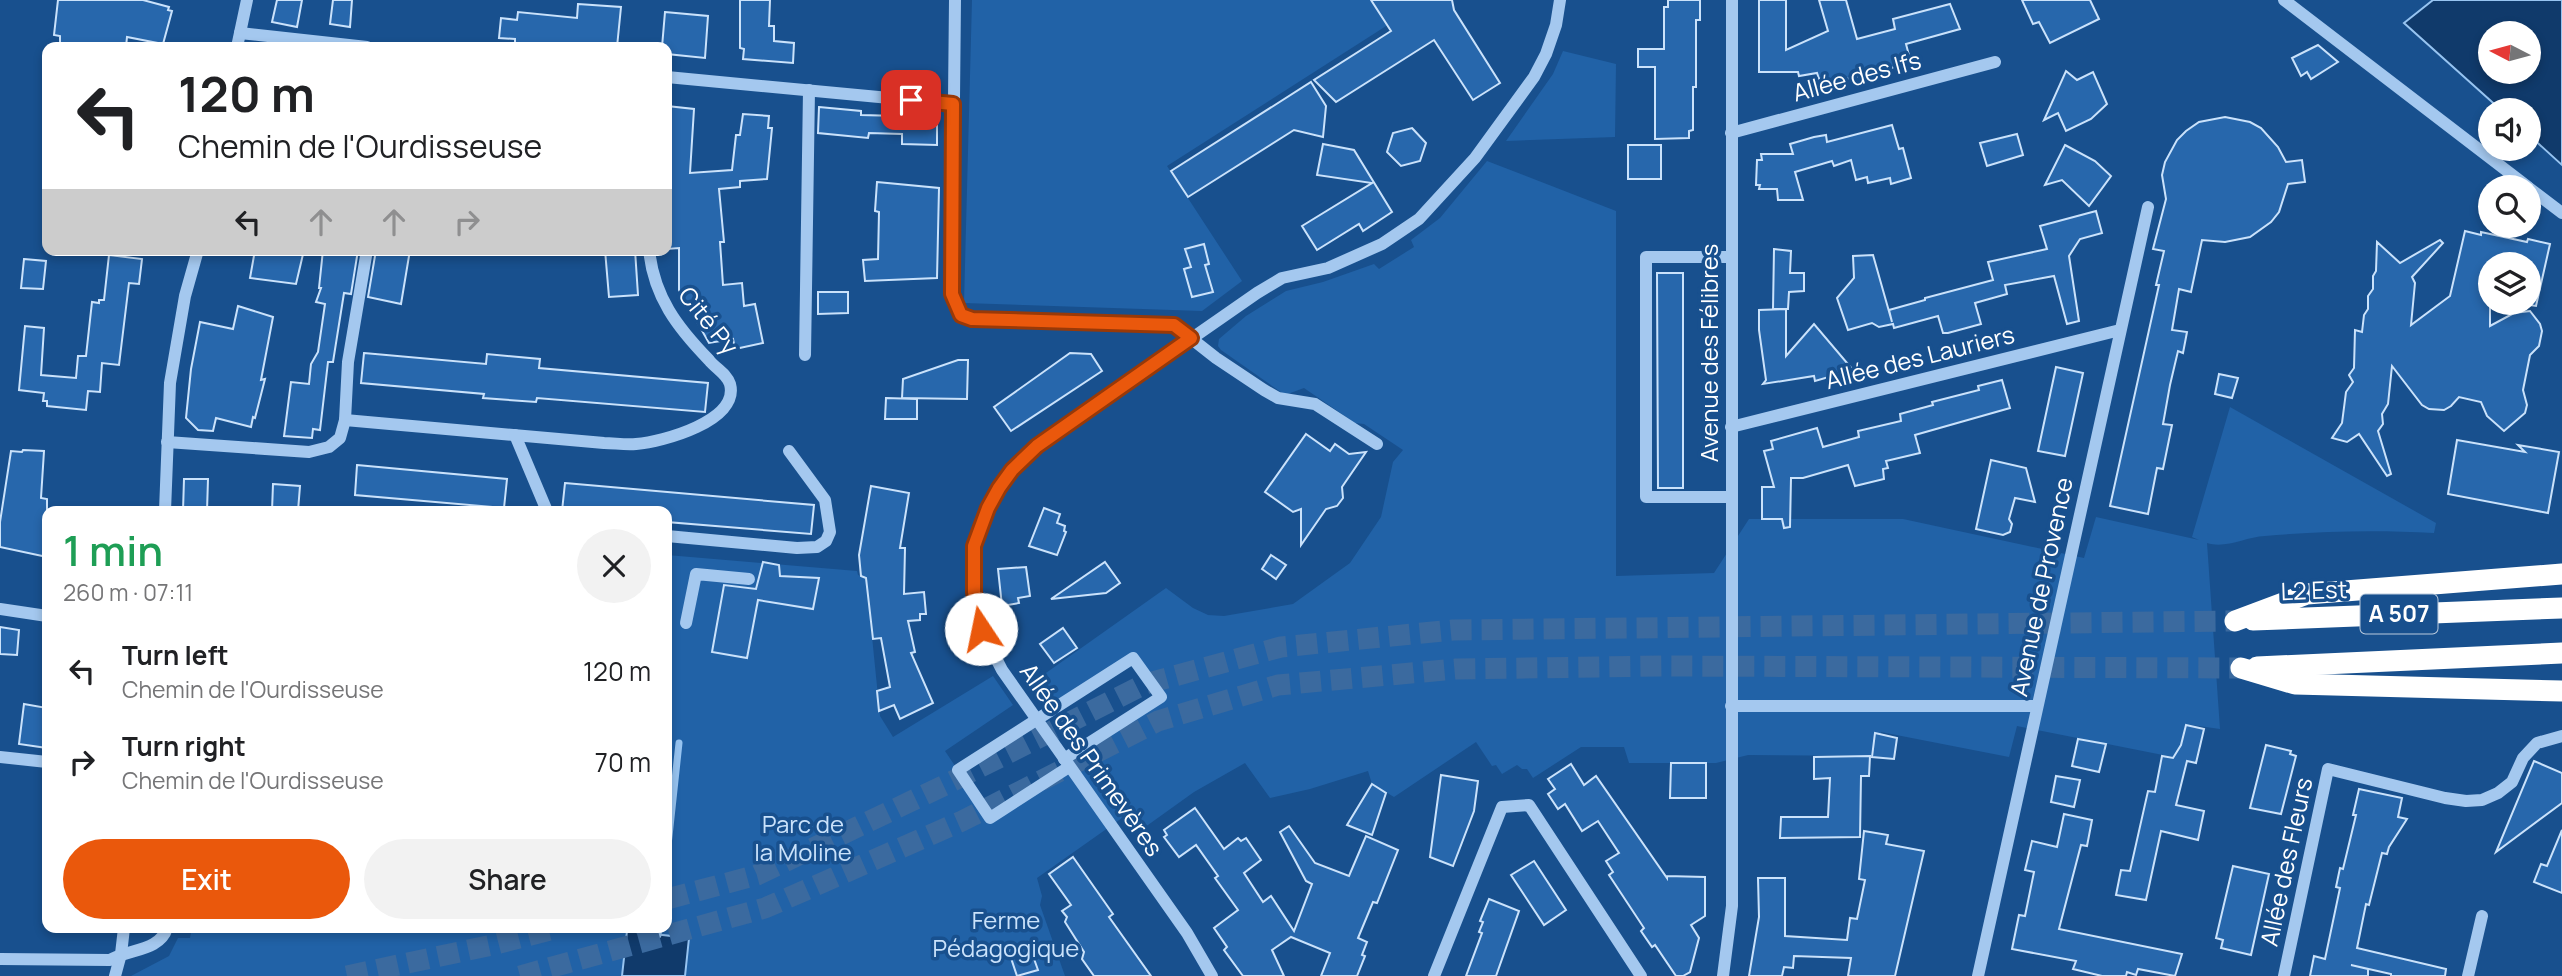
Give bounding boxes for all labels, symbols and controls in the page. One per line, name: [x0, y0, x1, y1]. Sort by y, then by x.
north arrow: [2478, 21, 2541, 84]
map controls: [2478, 21, 2541, 315]
street label: Allée des Ifs: [1789, 43, 1924, 109]
text: 120 m: [178, 60, 315, 127]
icon: left: [63, 70, 154, 161]
pin: [881, 70, 941, 130]
icon: arrive: [892, 81, 930, 119]
button: sound: [2478, 98, 2541, 161]
text: Chemin de l'Ourdisseuse: [178, 124, 542, 168]
button: search: [2478, 175, 2541, 238]
icon: left: [229, 203, 267, 241]
icon: ahead: [302, 203, 340, 241]
icon: ahead: [375, 203, 413, 241]
icon: right: [448, 203, 486, 241]
street label: Avenue des Félibres: [1692, 244, 1725, 462]
button: layers: [2478, 252, 2541, 315]
street label: Cité Py: [672, 279, 747, 361]
street label: Allée des Lauriers: [1822, 317, 2018, 396]
street label: Avenue de Provence: [2001, 474, 2080, 699]
text: 1 min: [63, 521, 163, 579]
button: close: [577, 529, 651, 603]
street label: L2 Est: [2280, 572, 2348, 607]
text: 260 m · 07:11: [63, 576, 193, 608]
position arrow: [944, 592, 1018, 666]
road number: A 507: [2360, 594, 2438, 634]
text: Turn left: [122, 637, 229, 673]
icon: left: [63, 652, 101, 690]
text: 120 m: [583, 653, 651, 689]
street label: Allée des Primevères: [1013, 656, 1171, 862]
text: Chemin de l'Ourdisseuse: [122, 673, 384, 705]
text: Turn right: [122, 728, 246, 764]
icon: right: [63, 743, 101, 781]
text: 70 m: [595, 744, 651, 780]
text: Chemin de l'Ourdisseuse: [122, 764, 384, 796]
street label: Allée des Fleurs: [2252, 774, 2320, 949]
park label: Parc de la Moline: [754, 807, 852, 868]
button: Exit: [63, 839, 350, 919]
button: Share: [364, 839, 651, 919]
park label: Ferme Pédagogique: [933, 903, 1079, 964]

